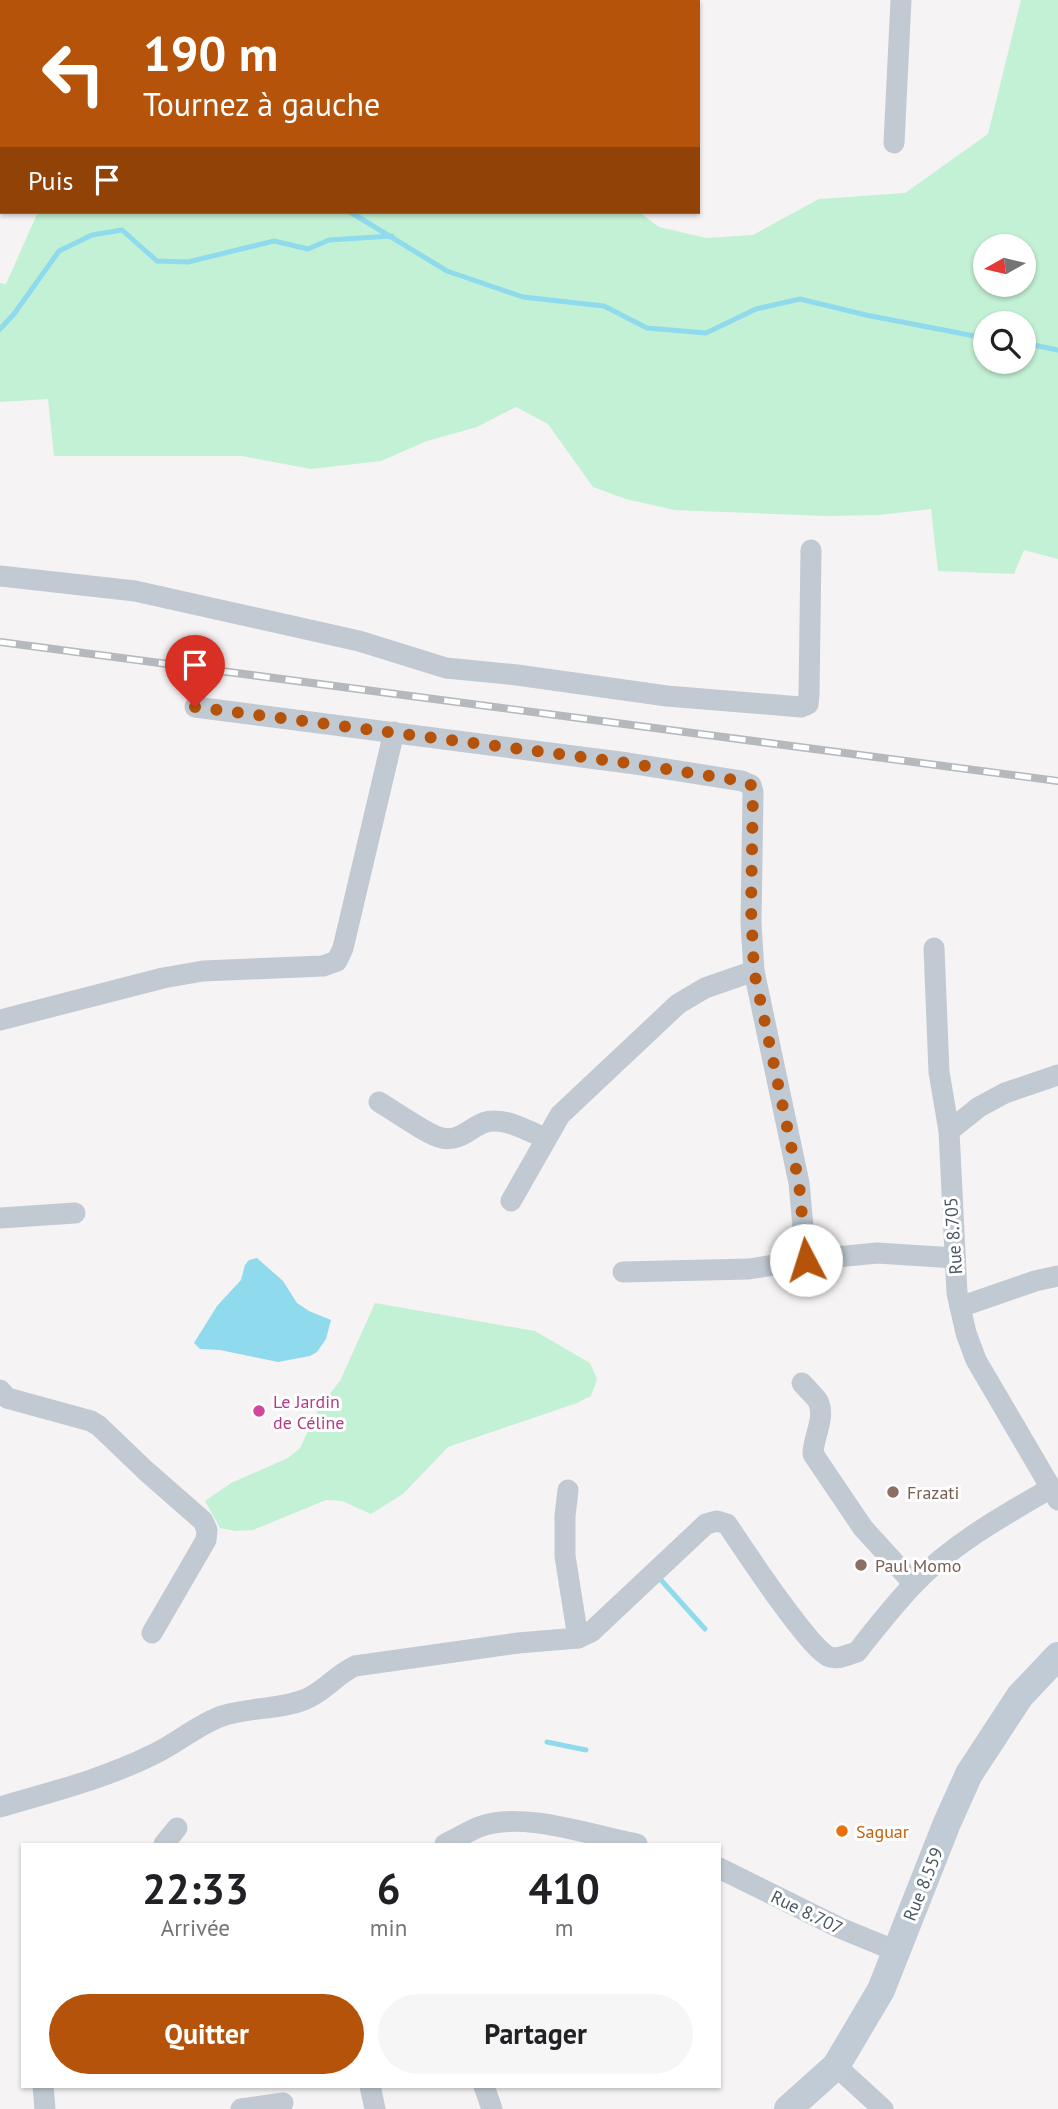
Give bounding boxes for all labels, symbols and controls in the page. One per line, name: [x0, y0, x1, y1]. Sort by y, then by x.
text: 190 m: [143, 21, 278, 85]
icon: left: [28, 28, 119, 119]
text: Tournez à gauche: [143, 83, 380, 125]
icon: arrive: [88, 161, 126, 199]
text: Puis: [28, 164, 74, 197]
north arrow: [973, 234, 1036, 298]
map controls: [973, 234, 1036, 374]
button: search: [973, 311, 1036, 374]
pin: [165, 635, 225, 707]
icon: arrive: [176, 646, 214, 684]
street label: Rue 8.705: [939, 1197, 967, 1275]
position arrow: [769, 1223, 843, 1297]
place label: Le Jardin de Céline: [273, 1390, 345, 1434]
marker: Le Jardin de Céline: [251, 1403, 267, 1419]
place label: Frazati: [907, 1481, 959, 1504]
marker: Frazati: [885, 1484, 901, 1500]
place label: Paul Momo: [875, 1554, 961, 1577]
marker: Paul Momo: [853, 1557, 869, 1573]
place label: Saguar: [856, 1820, 909, 1843]
marker: Saguar: [834, 1823, 850, 1839]
street label: Rue 8.559: [898, 1844, 948, 1924]
text: 22:33: [142, 1861, 249, 1916]
text: 6: [377, 1861, 400, 1916]
text: 410: [528, 1861, 600, 1916]
street label: Rue 8.707: [767, 1885, 847, 1939]
text: Arrivée: [161, 1913, 230, 1942]
text: min: [370, 1913, 407, 1942]
text: m: [555, 1913, 573, 1942]
button: Quitter: [49, 1994, 364, 2074]
button: Partager: [378, 1994, 693, 2074]

